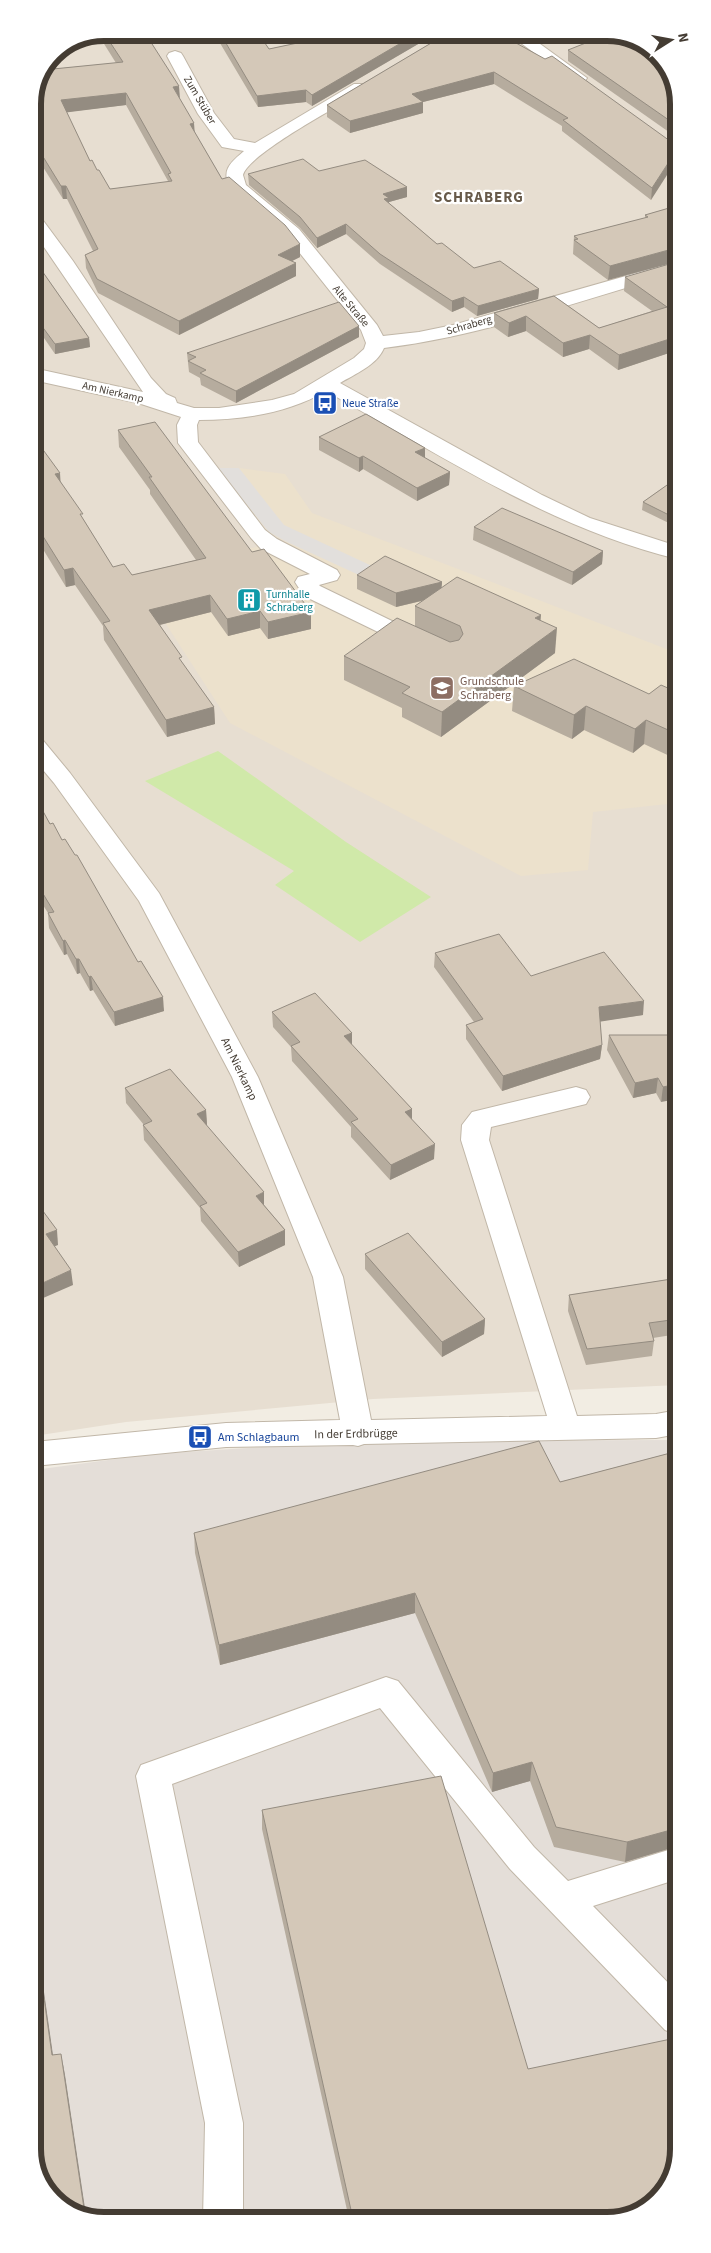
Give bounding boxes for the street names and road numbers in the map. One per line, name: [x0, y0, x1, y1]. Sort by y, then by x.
street label: Zum Stüber: [180, 73, 220, 127]
street label: Alte Straße: [329, 282, 373, 330]
street label: Schraberg: [444, 311, 494, 339]
street label: Am Nierkamp: [81, 378, 145, 406]
street label: Am Nierkamp: [216, 1035, 262, 1104]
street label: In der Erdbrügge: [314, 1425, 398, 1443]

